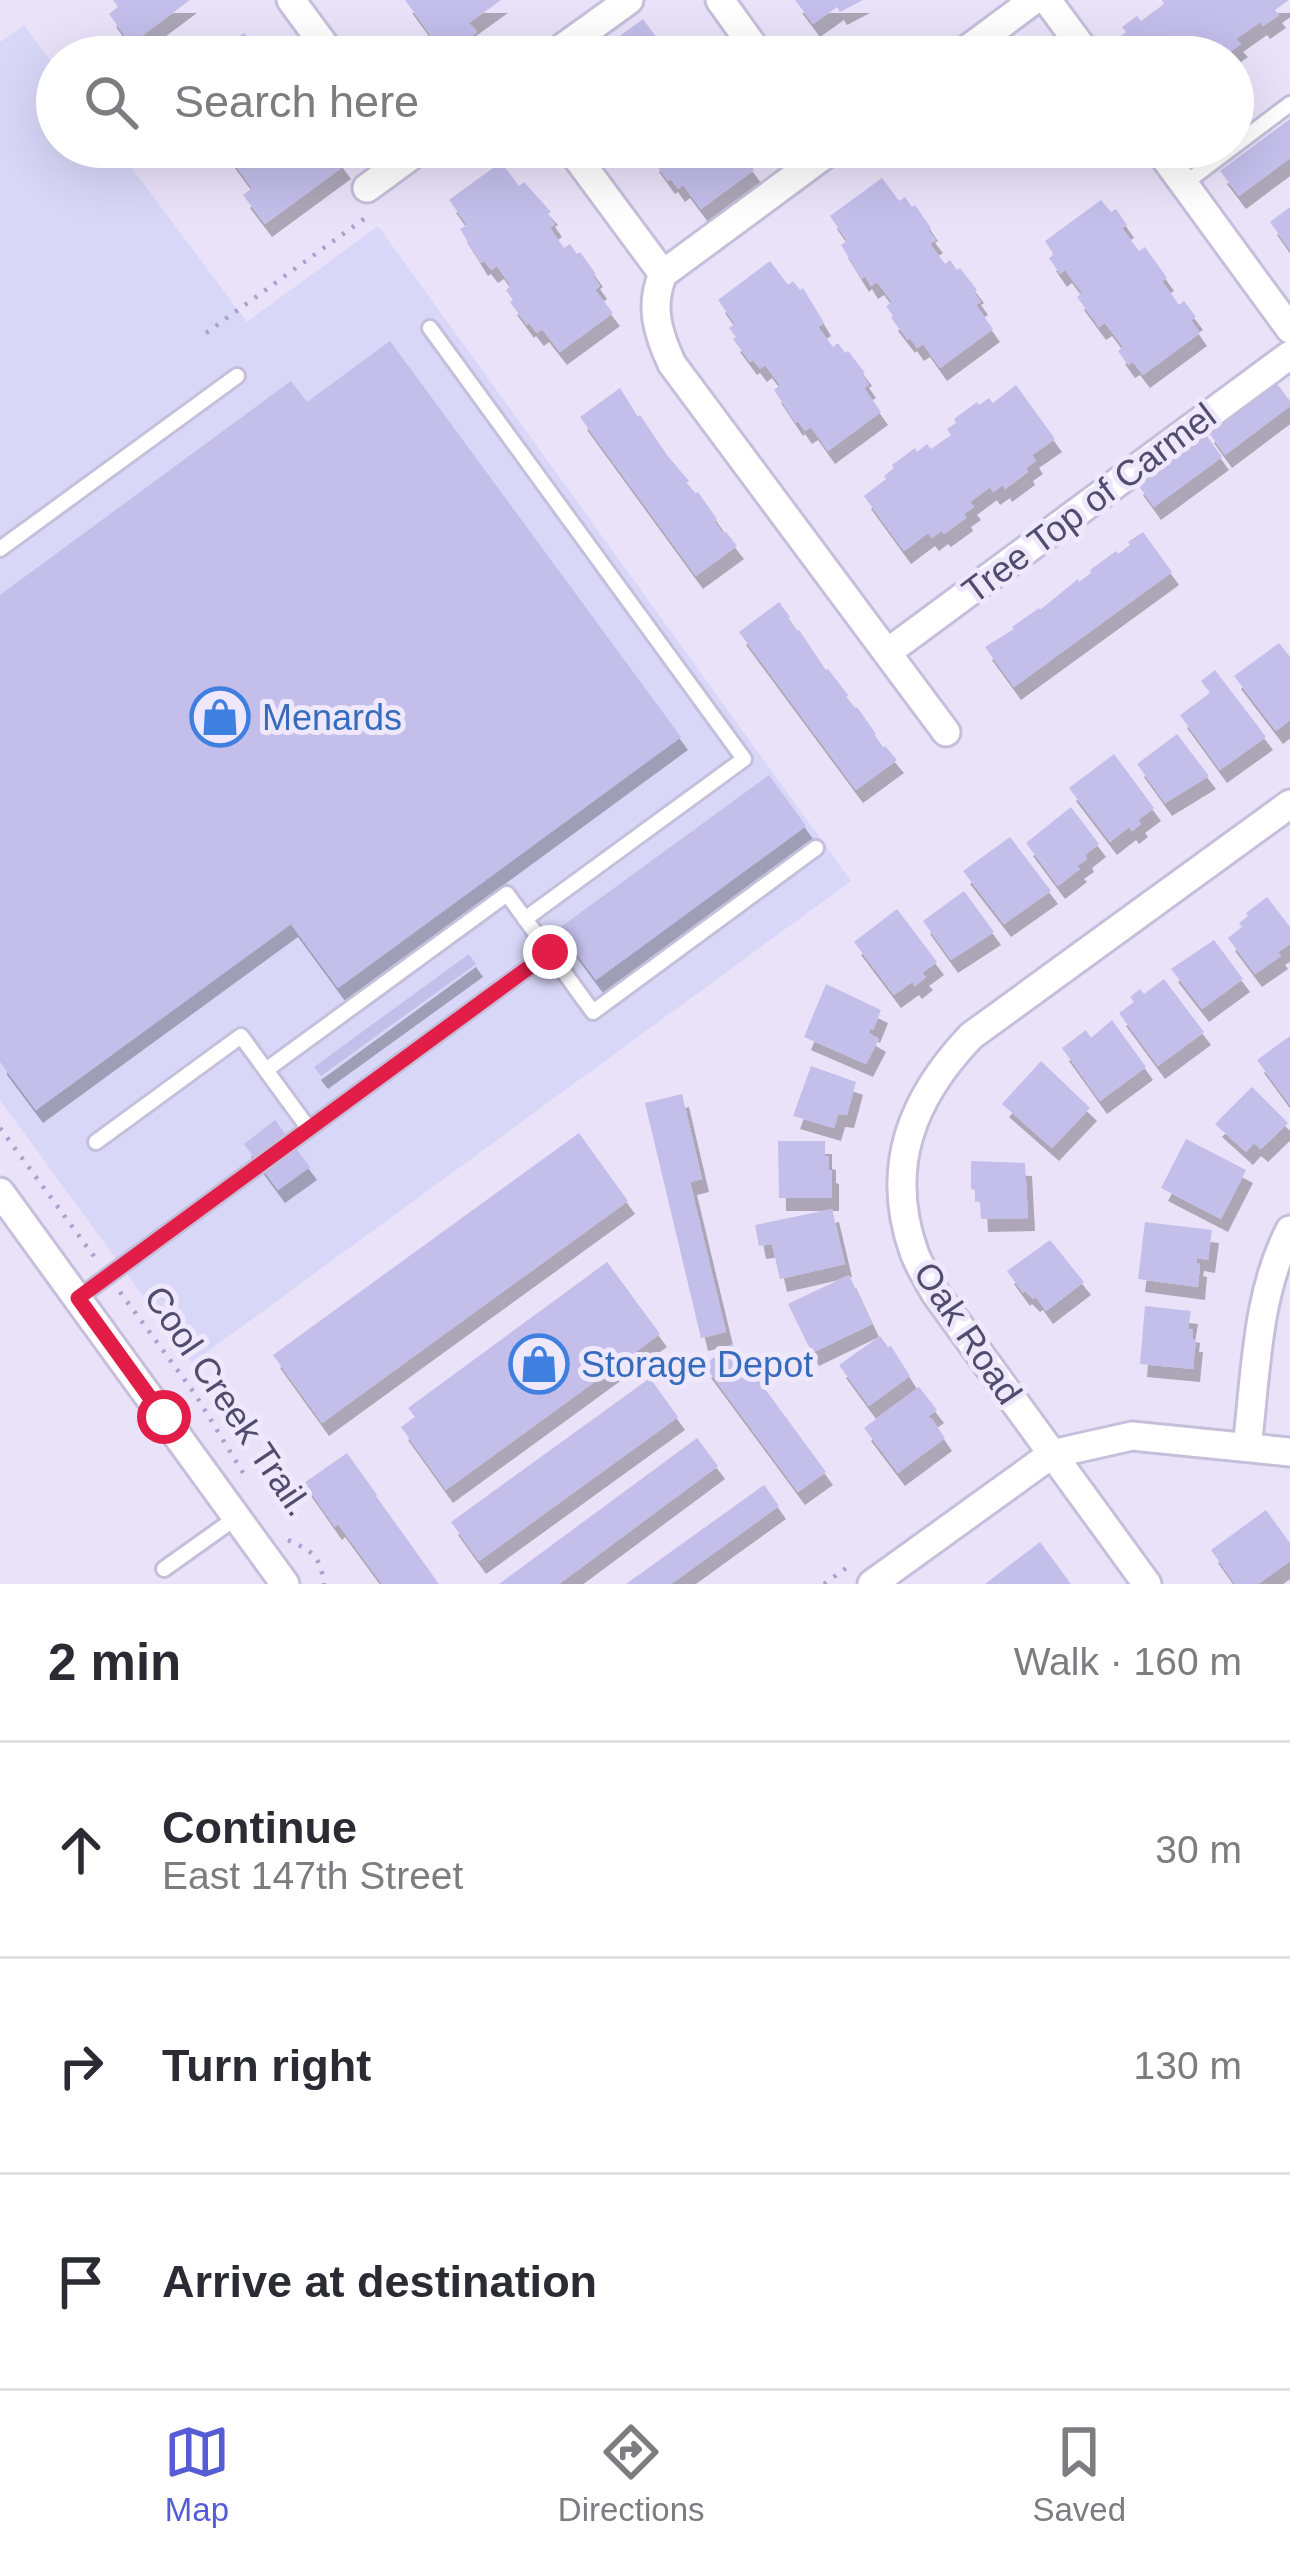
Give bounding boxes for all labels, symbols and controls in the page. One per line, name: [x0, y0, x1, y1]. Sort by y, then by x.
search box: [36, 36, 1254, 168]
icon: search: [78, 69, 144, 135]
text: Search here: [174, 76, 419, 127]
street label: Tree Top of Carmel: [954, 395, 1224, 611]
shop icon: Menards: [189, 686, 251, 748]
place label: Menards: [262, 697, 402, 738]
route end: [523, 925, 577, 979]
street label: Oak Road: [906, 1254, 1030, 1412]
street label: Cool Creek Trail.: [136, 1278, 320, 1524]
shop icon: Storage Depot: [508, 1333, 570, 1395]
place label: Storage Depot: [581, 1344, 813, 1385]
route start: [137, 1390, 191, 1444]
text: 2 min: [48, 1634, 181, 1691]
text: Walk · 160 m: [1014, 1640, 1242, 1683]
text: Continue: [162, 1802, 357, 1853]
icon: ahead: [48, 1817, 114, 1883]
text: 30 m: [1155, 1828, 1242, 1871]
text: East 147th Street: [162, 1854, 463, 1897]
icon: right: [48, 2033, 114, 2099]
text: Turn right: [162, 2040, 371, 2091]
text: 130 m: [1134, 2044, 1242, 2087]
icon: arrive: [48, 2249, 114, 2315]
text: Arrive at destination: [162, 2256, 597, 2307]
tab: Map: [164, 2419, 230, 2529]
tab: Directions: [558, 2419, 705, 2529]
tab: Saved: [1032, 2419, 1126, 2529]

